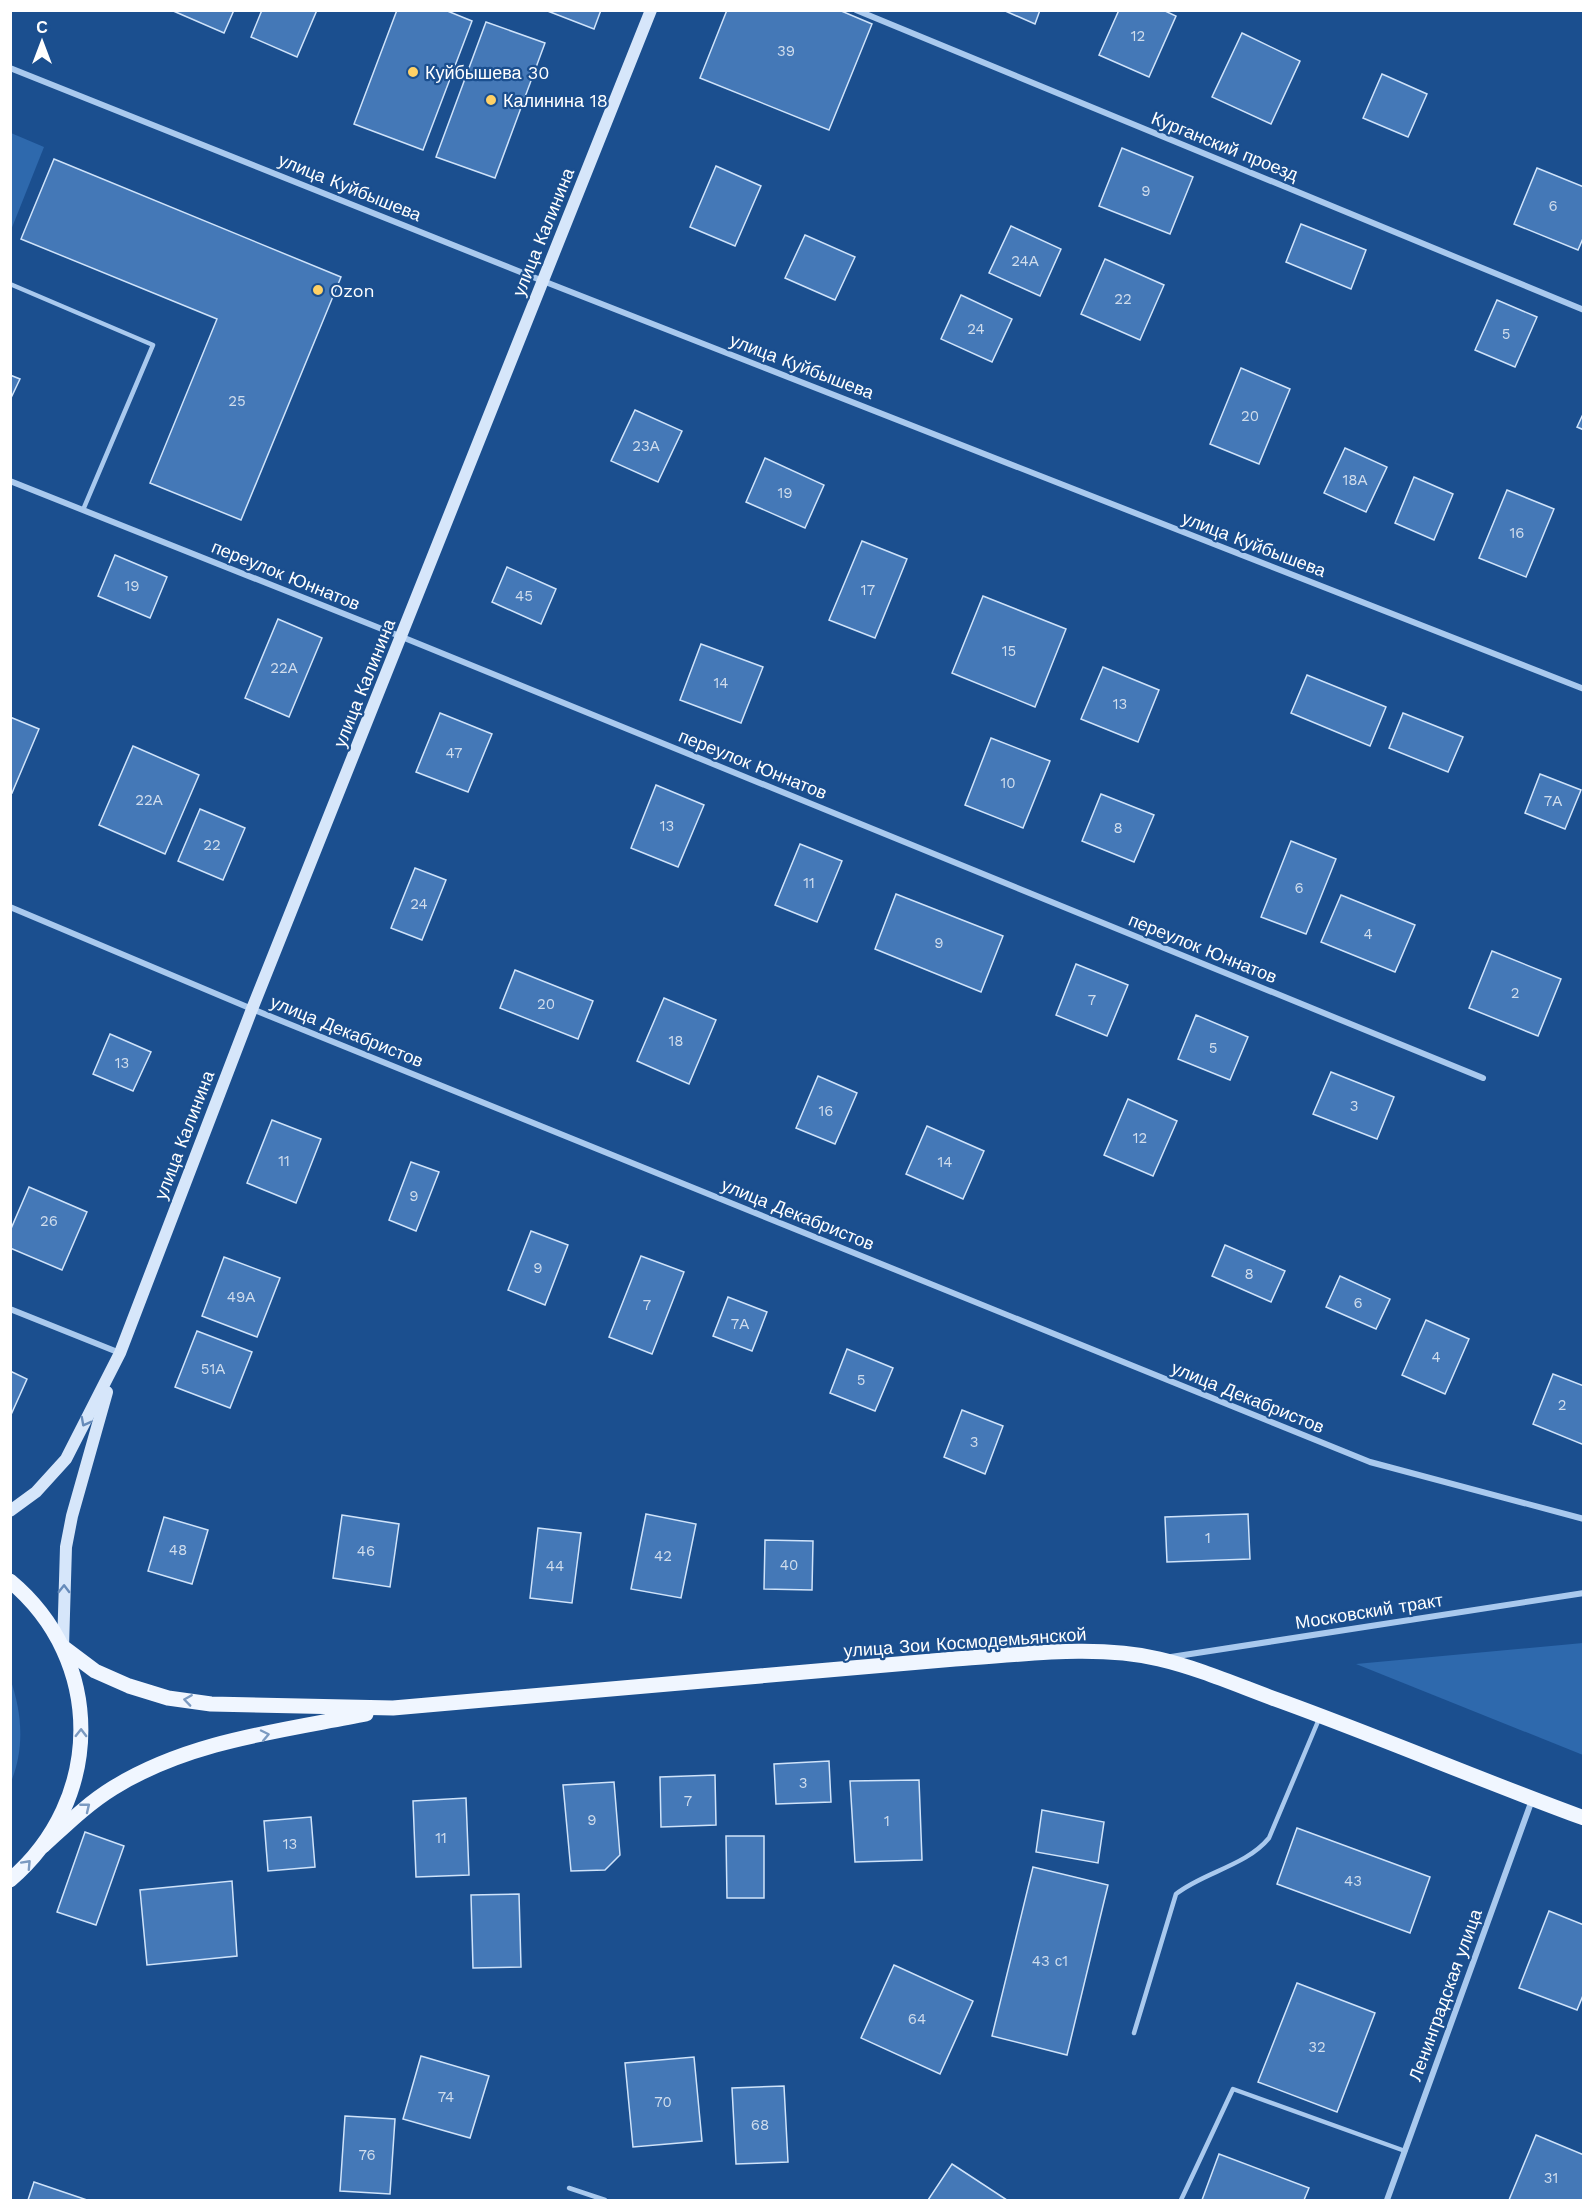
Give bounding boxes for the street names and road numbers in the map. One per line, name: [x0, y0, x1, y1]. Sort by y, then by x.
street label: Курганский проезд: [1149, 107, 1302, 185]
street label: улица Куйбышева: [275, 149, 425, 226]
street label: улица Калинина: [508, 164, 579, 299]
street label: улица Куйбышева: [727, 329, 878, 403]
street label: улица Куйбышева: [1179, 507, 1330, 581]
street label: переулок Юннатов: [209, 536, 363, 614]
street label: улица Калинина: [329, 615, 400, 750]
street label: переулок Юннатов: [676, 725, 830, 803]
street label: переулок Юннатов: [1126, 909, 1280, 987]
street label: улица Декабристов: [267, 991, 427, 1071]
street label: улица Калинина: [150, 1067, 219, 1203]
street label: улица Декабристов: [718, 1174, 878, 1254]
street label: улица Декабристов: [1168, 1357, 1328, 1437]
street label: Московский тракт: [1294, 1589, 1444, 1633]
street label: улица Зои Космодемьянской: [843, 1623, 1087, 1661]
street label: Ленинградская улица: [1404, 1905, 1486, 2084]

